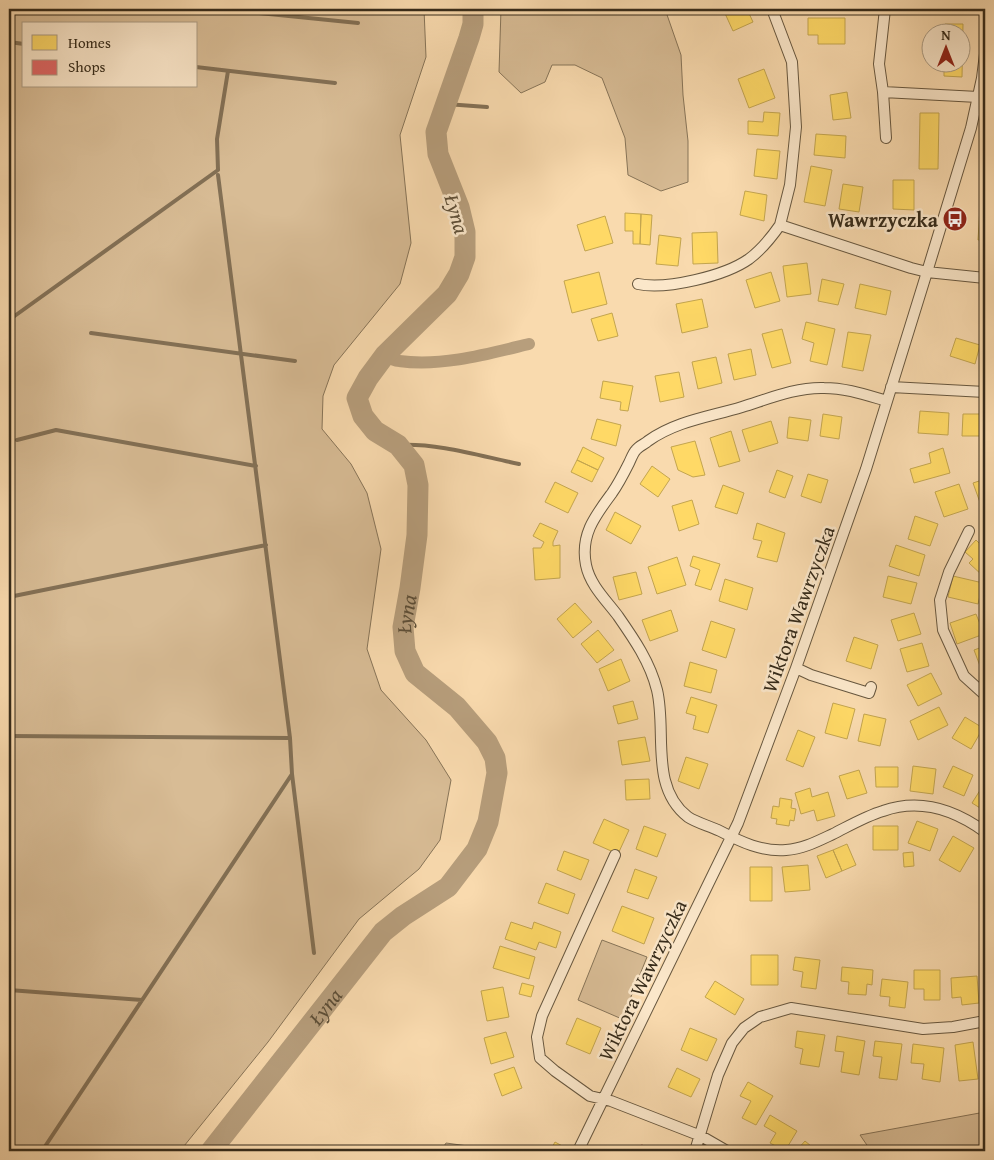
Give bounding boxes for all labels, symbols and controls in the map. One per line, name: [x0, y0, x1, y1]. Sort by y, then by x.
legend: [22, 22, 198, 88]
north arrow: [922, 22, 972, 72]
text: N: [941, 25, 951, 45]
text: Homes: [68, 32, 111, 53]
text: Shops: [68, 56, 105, 77]
water label: Łyna: [436, 190, 477, 238]
place label: Wawrzyczka: [828, 205, 939, 234]
bus stop icon: Wawrzyczka: [942, 206, 968, 232]
street label: Wiktora Wawrzyczka: [754, 521, 842, 697]
water label: Łyna: [387, 591, 424, 636]
street label: Wiktora Wawrzyczka: [590, 894, 694, 1065]
water label: Łyna: [300, 981, 349, 1032]

